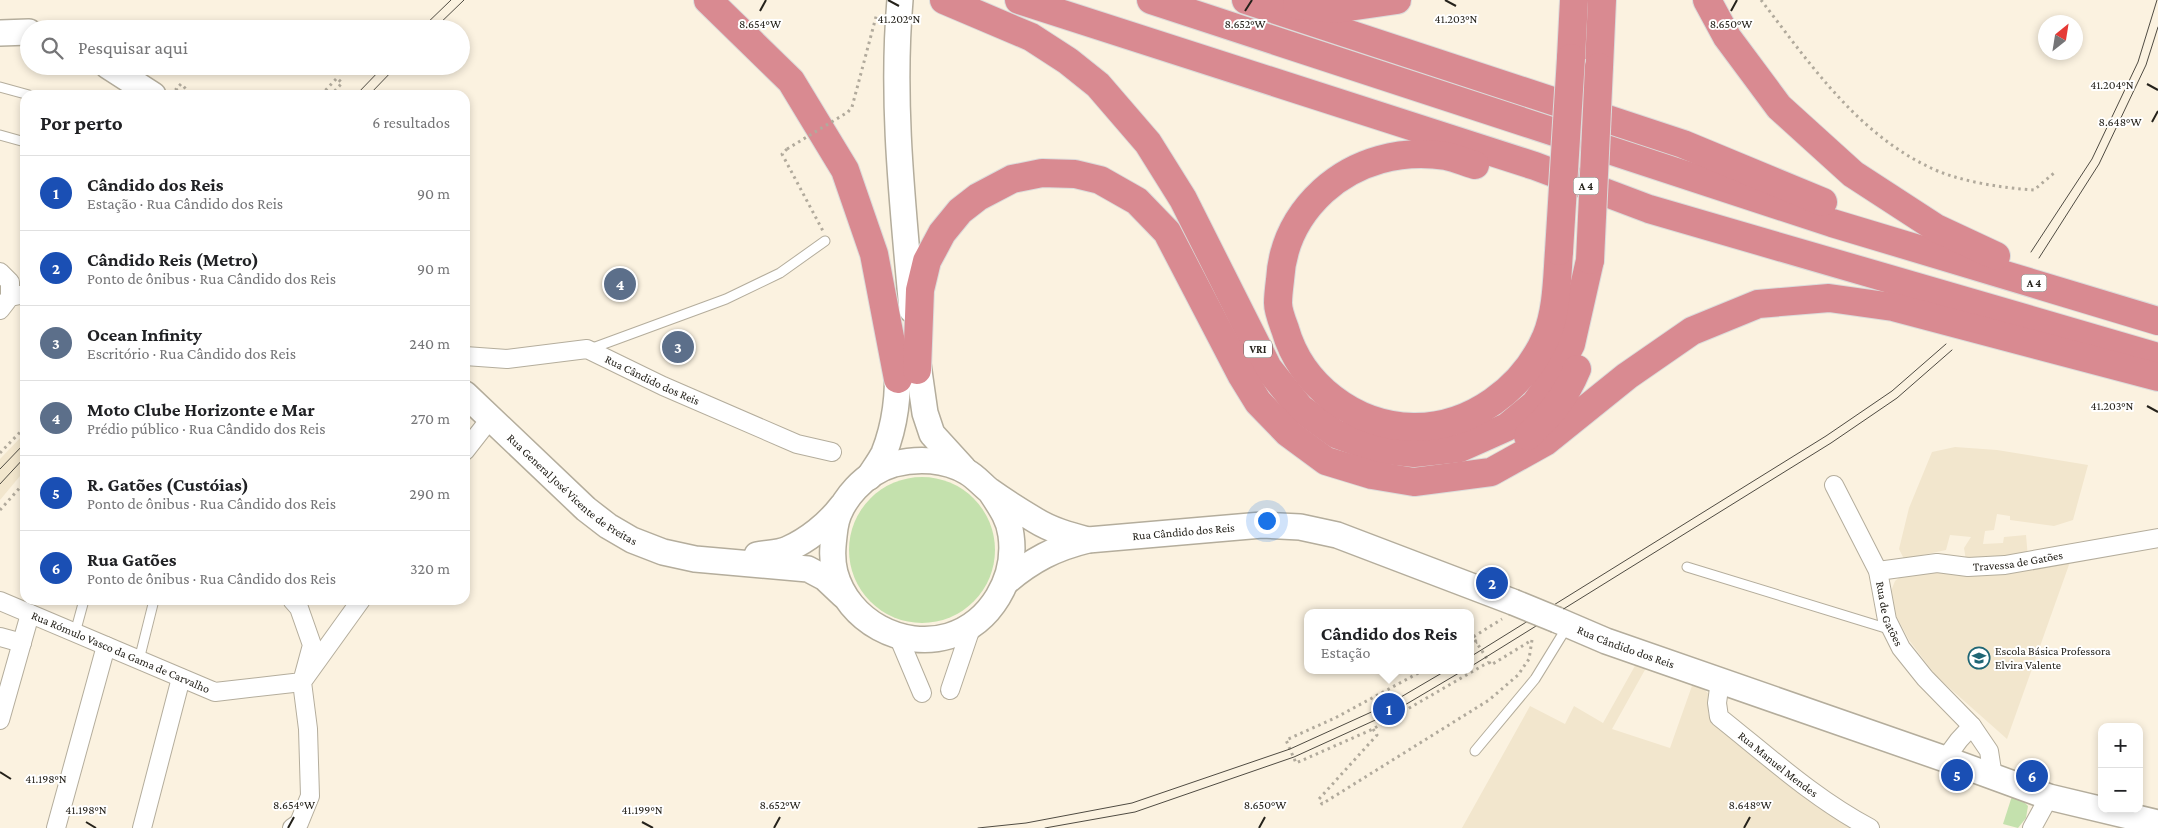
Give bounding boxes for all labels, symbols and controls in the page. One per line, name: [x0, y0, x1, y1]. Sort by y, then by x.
text: 41.202°N: [878, 12, 921, 26]
text: 41.203°N: [1435, 12, 1478, 26]
north arrow: [2038, 15, 2083, 60]
text: 8.654°W: [739, 17, 781, 31]
text: 8.652°W: [1224, 17, 1266, 31]
text: 8.650°W: [1710, 17, 1752, 31]
search box: [20, 20, 470, 75]
icon: search: [38, 34, 66, 62]
text: Pesquisar aqui: [78, 37, 188, 58]
text: 41.204°N: [2090, 78, 2134, 92]
text: Por perto: [40, 111, 123, 135]
text: 6 resultados: [372, 114, 450, 131]
text: 8.648°W: [2099, 115, 2141, 129]
text: Cândido dos Reis: [87, 174, 223, 195]
road number: A 4: [1574, 178, 1598, 195]
text: 1: [53, 185, 59, 202]
text: 90 m: [417, 185, 450, 202]
text: Estação · Rua Cândido dos Reis: [87, 195, 283, 212]
text: Cândido Reis (Metro): [87, 249, 259, 270]
text: 2: [52, 260, 60, 277]
text: 90 m: [417, 260, 450, 277]
pin: 4: [604, 265, 636, 303]
text: Ponto de ônibus · Rua Cândido dos Reis: [87, 270, 336, 287]
road number: A 4: [2022, 274, 2046, 292]
text: Ocean Infinity: [87, 324, 202, 345]
pin: 3: [662, 328, 694, 366]
text: 3: [52, 335, 60, 352]
text: 240 m: [409, 335, 450, 352]
road number: VRI: [1244, 340, 1272, 358]
text: Escritório · Rua Cândido dos Reis: [87, 345, 296, 362]
street label: Rua Cândido dos Reis: [603, 352, 702, 408]
text: Moto Clube Horizonte e Mar: [87, 399, 315, 420]
text: 41.203°N: [2091, 399, 2134, 413]
text: 4: [52, 410, 60, 427]
text: 270 m: [411, 410, 450, 427]
text: Prédio público · Rua Cândido dos Reis: [87, 420, 325, 437]
street label: Rua General José Vicente de Freitas: [504, 431, 639, 548]
text: R. Gatões (Custóias): [87, 474, 249, 495]
text: 5: [52, 485, 60, 502]
text: 290 m: [409, 485, 450, 502]
text: Ponto de ônibus · Rua Cândido dos Reis: [87, 495, 336, 512]
your location: [1254, 508, 1280, 534]
street label: Rua Cândido dos Reis: [1132, 520, 1236, 543]
street label: Travessa de Gatões: [1972, 548, 2064, 574]
text: Rua Gatões: [87, 549, 177, 570]
text: 6: [52, 560, 60, 577]
text: 320 m: [410, 560, 450, 577]
pin: 2: [1476, 564, 1508, 602]
text: Ponto de ônibus · Rua Cândido dos Reis: [87, 570, 336, 587]
street label: Rua de Gatões: [1873, 580, 1906, 649]
street label: Rua Rómulo Vasco da Gama de Carvalho: [29, 608, 212, 696]
popup: [1304, 609, 1474, 674]
street label: Rua Cândido dos Reis: [1575, 622, 1677, 671]
text: Cândido dos Reis: [1321, 623, 1457, 644]
text: Estação: [1321, 644, 1370, 661]
place label: Escola Básica Professora Elvira Valente: [1995, 644, 2111, 672]
school or university icon: Escola Básica Professora Elvira Valente: [1967, 646, 1991, 670]
pin: 1: [1373, 690, 1405, 728]
map controls: [2098, 723, 2143, 813]
button: +: [2098, 723, 2143, 768]
street label: Rua Manuel Mendes: [1735, 728, 1821, 800]
pin: 5: [1941, 756, 1973, 794]
pin: 6: [2016, 757, 2048, 795]
button: −: [2098, 768, 2143, 813]
text: 41.198°N: [25, 772, 67, 786]
text: 8.654°W: [273, 798, 315, 812]
text: 8.652°W: [759, 798, 801, 812]
text: 8.650°W: [1244, 798, 1286, 812]
text: 8.648°W: [1729, 798, 1771, 812]
text: 41.198°N: [65, 803, 107, 817]
text: 41.199°N: [621, 803, 663, 817]

